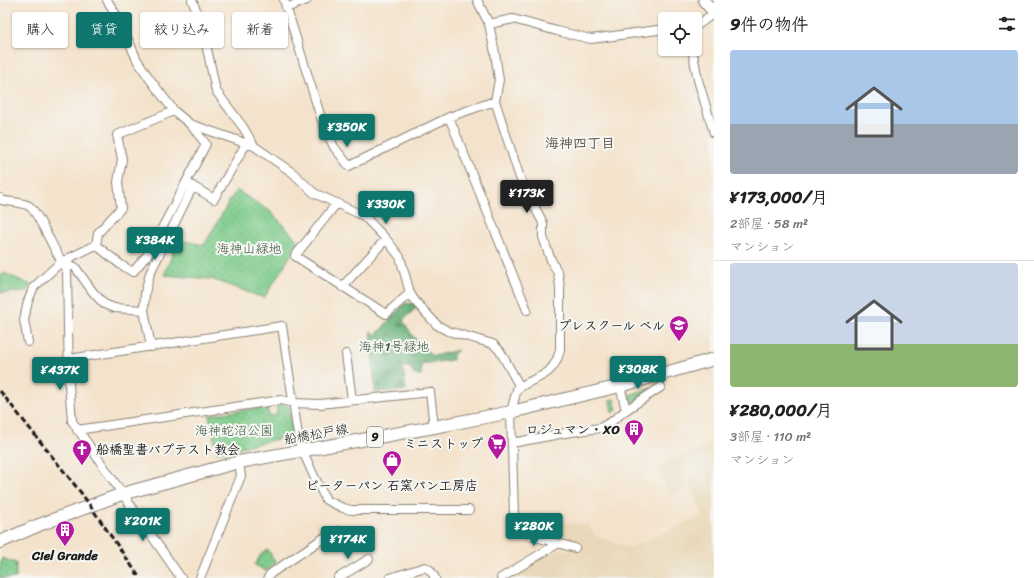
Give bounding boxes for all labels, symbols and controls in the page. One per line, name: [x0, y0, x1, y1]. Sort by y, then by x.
text: 9件の物件: [730, 9, 808, 39]
chip: 購入: [12, 12, 68, 48]
chip: 賃貸: [76, 12, 132, 48]
chip: 絞り込み: [140, 12, 224, 48]
chip: 新着: [232, 12, 288, 48]
map controls: [658, 12, 702, 56]
button: locate: [658, 12, 702, 56]
icon: filters: [996, 13, 1018, 35]
icon: home: [838, 76, 910, 148]
pin: ¥350K: [319, 114, 375, 148]
text: ¥350K: [328, 115, 366, 138]
district label: 海神四丁目: [545, 131, 615, 156]
pin: ¥173K: [499, 180, 555, 214]
text: ¥173K: [509, 181, 545, 204]
text: ¥173,000/月: [730, 182, 828, 212]
pin: ¥330K: [358, 191, 414, 225]
text: ¥330K: [367, 192, 405, 215]
text: 2部屋 · 58 m²: [730, 212, 808, 235]
pin: ¥384K: [127, 227, 183, 261]
text: ¥384K: [136, 228, 174, 251]
text: マンション: [730, 235, 794, 258]
park label: 海神山緑地: [216, 237, 282, 260]
icon: home: [838, 289, 910, 361]
place label: プレスクール ベル: [558, 314, 665, 337]
school or university icon: プレスクール ベル: [668, 314, 690, 342]
park label: 海神1号緑地: [359, 335, 429, 358]
pin: ¥308K: [610, 356, 666, 390]
pin: ¥437K: [32, 357, 88, 391]
text: ¥308K: [619, 357, 657, 380]
text: ¥437K: [41, 358, 79, 381]
text: ¥280,000/月: [730, 395, 832, 425]
street label: 船橋松戸線: [282, 417, 351, 451]
place label: ロジュマン・XO: [526, 418, 621, 441]
building icon: ロジュマン・XO: [623, 418, 645, 446]
park label: 海神蛇沼公園: [195, 419, 273, 442]
text: 3部屋 · 110 m²: [730, 425, 811, 448]
road number: 9: [367, 427, 383, 447]
place label: ミニストップ: [404, 432, 483, 455]
supermarket icon: ミニストップ: [486, 432, 508, 460]
church icon: 船橋聖書バプテスト教会: [71, 438, 93, 466]
place label: 船橋聖書バプテスト教会: [96, 438, 240, 461]
text: マンション: [730, 448, 794, 471]
shop icon: ピーターパン 石窯パン工房店: [381, 449, 403, 477]
place label: ピーターパン 石窯パン工房店: [306, 474, 478, 497]
pin: ¥201K: [115, 508, 171, 542]
text: ¥201K: [125, 509, 161, 532]
pin: ¥280K: [506, 513, 562, 547]
text: ¥280K: [515, 514, 553, 537]
building icon: Ciel Grande: [54, 519, 76, 547]
pin: ¥174K: [320, 526, 376, 560]
text: ¥174K: [330, 527, 366, 550]
place label: Ciel Grande: [31, 544, 98, 567]

